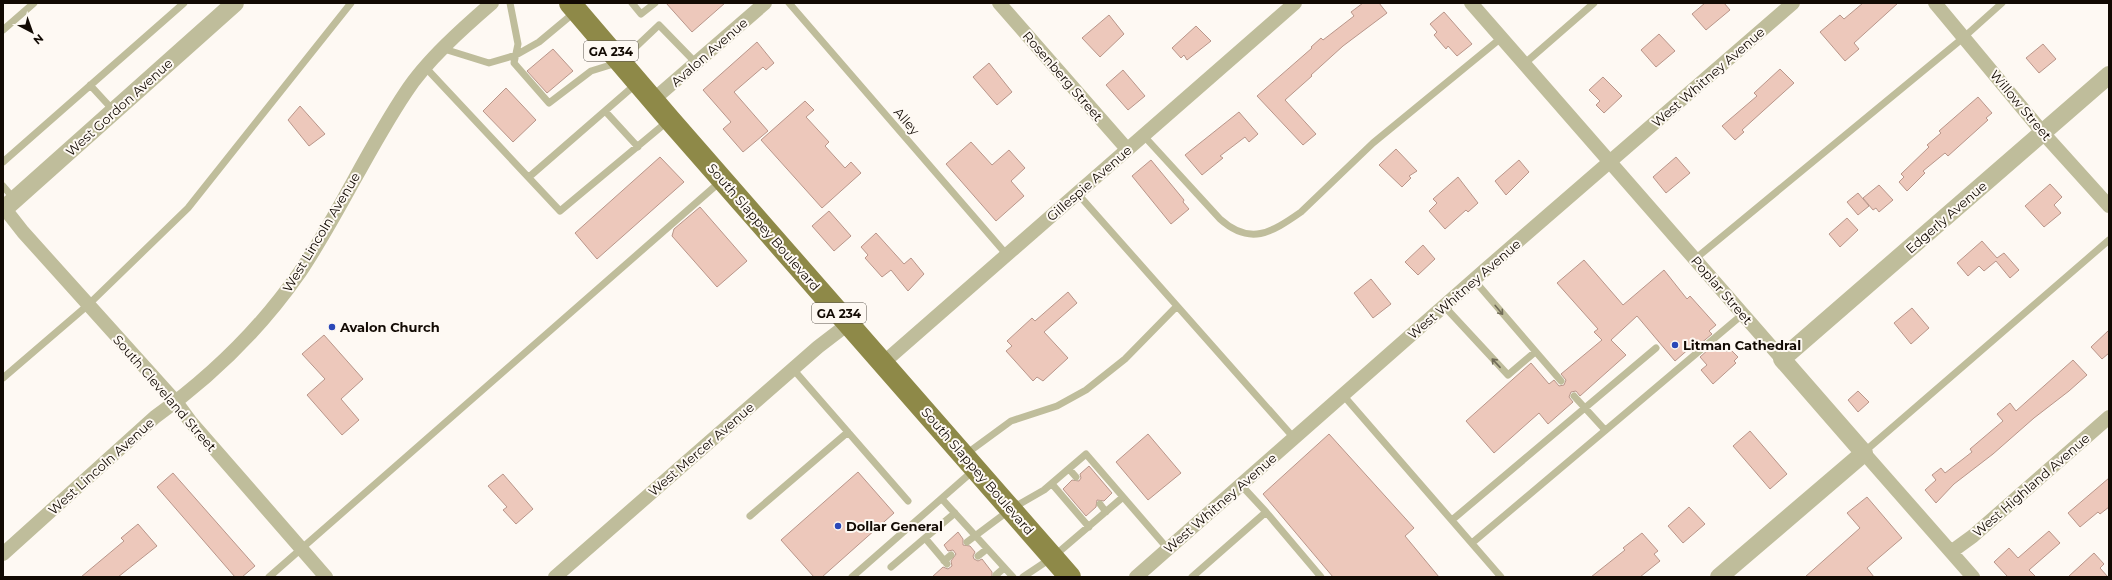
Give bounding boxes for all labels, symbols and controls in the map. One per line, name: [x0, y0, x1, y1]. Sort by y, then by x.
north arrow: [12, 12, 52, 52]
street label: Avalon Avenue: [667, 14, 751, 90]
street label: West Whitney Avenue: [1648, 24, 1768, 130]
street label: Rosenberg Street: [1020, 28, 1106, 124]
text: N: [31, 31, 47, 48]
road number: GA 234: [584, 41, 638, 61]
street label: West Gordon Avenue: [62, 55, 176, 159]
street label: Willow Street: [1987, 67, 2055, 143]
street label: Alley: [891, 104, 924, 139]
street label: Gillespie Avenue: [1043, 142, 1135, 224]
street label: South Slappey Boulevard: [704, 160, 824, 294]
street label: West Lincoln Avenue: [279, 169, 363, 295]
street label: Edgerly Avenue: [1902, 177, 1990, 257]
street label: West Whitney Avenue: [1404, 236, 1524, 342]
street label: Poplar Street: [1688, 253, 1756, 327]
road number: GA 234: [812, 303, 866, 323]
one-way arrow: [1495, 304, 1504, 315]
place label: Avalon Church: [339, 319, 440, 335]
marker: Avalon Church: [327, 322, 337, 332]
street label: South Cleveland Street: [110, 332, 220, 454]
place label: Litman Cathedral: [1683, 337, 1801, 353]
marker: Litman Cathedral: [1670, 340, 1680, 350]
one-way arrow: [1492, 358, 1501, 368]
street label: West Mercer Avenue: [645, 399, 757, 499]
street label: South Slappey Boulevard: [918, 404, 1038, 538]
street label: West Lincoln Avenue: [45, 414, 157, 518]
street label: West Highland Avenue: [1969, 430, 2093, 540]
street label: West Whitney Avenue: [1160, 450, 1280, 556]
place label: Dollar General: [846, 518, 943, 534]
marker: Dollar General: [833, 521, 843, 531]

